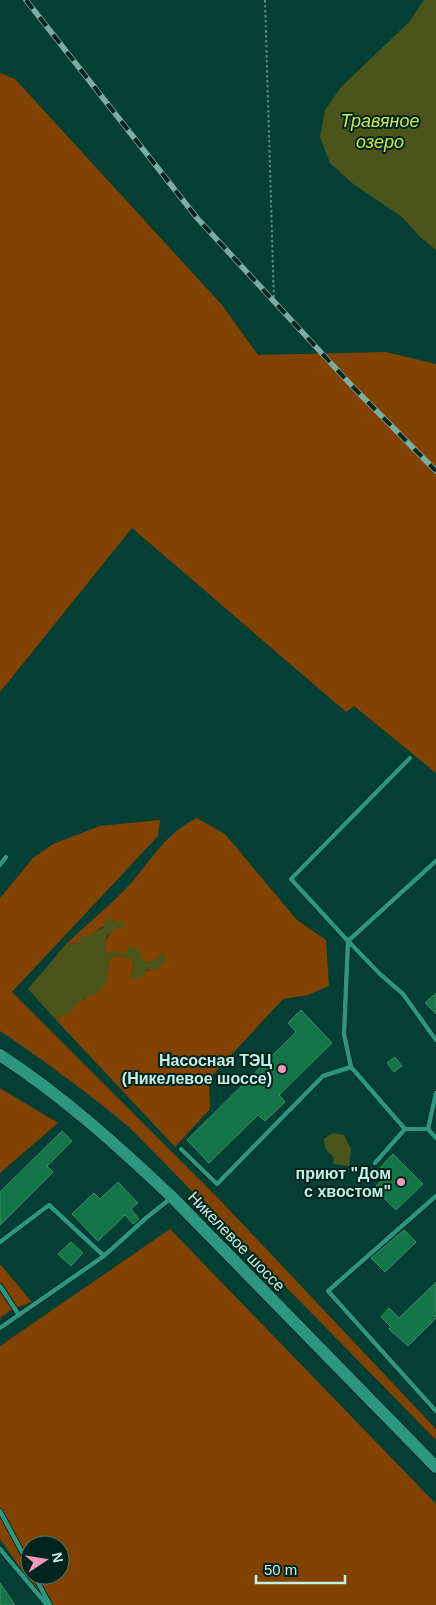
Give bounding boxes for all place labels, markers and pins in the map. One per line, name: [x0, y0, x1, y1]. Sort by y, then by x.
place label: Насосная ТЭЦ (Никелевое шоссе): [122, 1052, 272, 1087]
marker: Насосная ТЭЦ (Никелевое шоссе): [276, 1063, 288, 1075]
place label: приют "Дом с хвостом": [296, 1165, 391, 1200]
marker: приют "Дом с хвостом": [395, 1176, 407, 1188]

